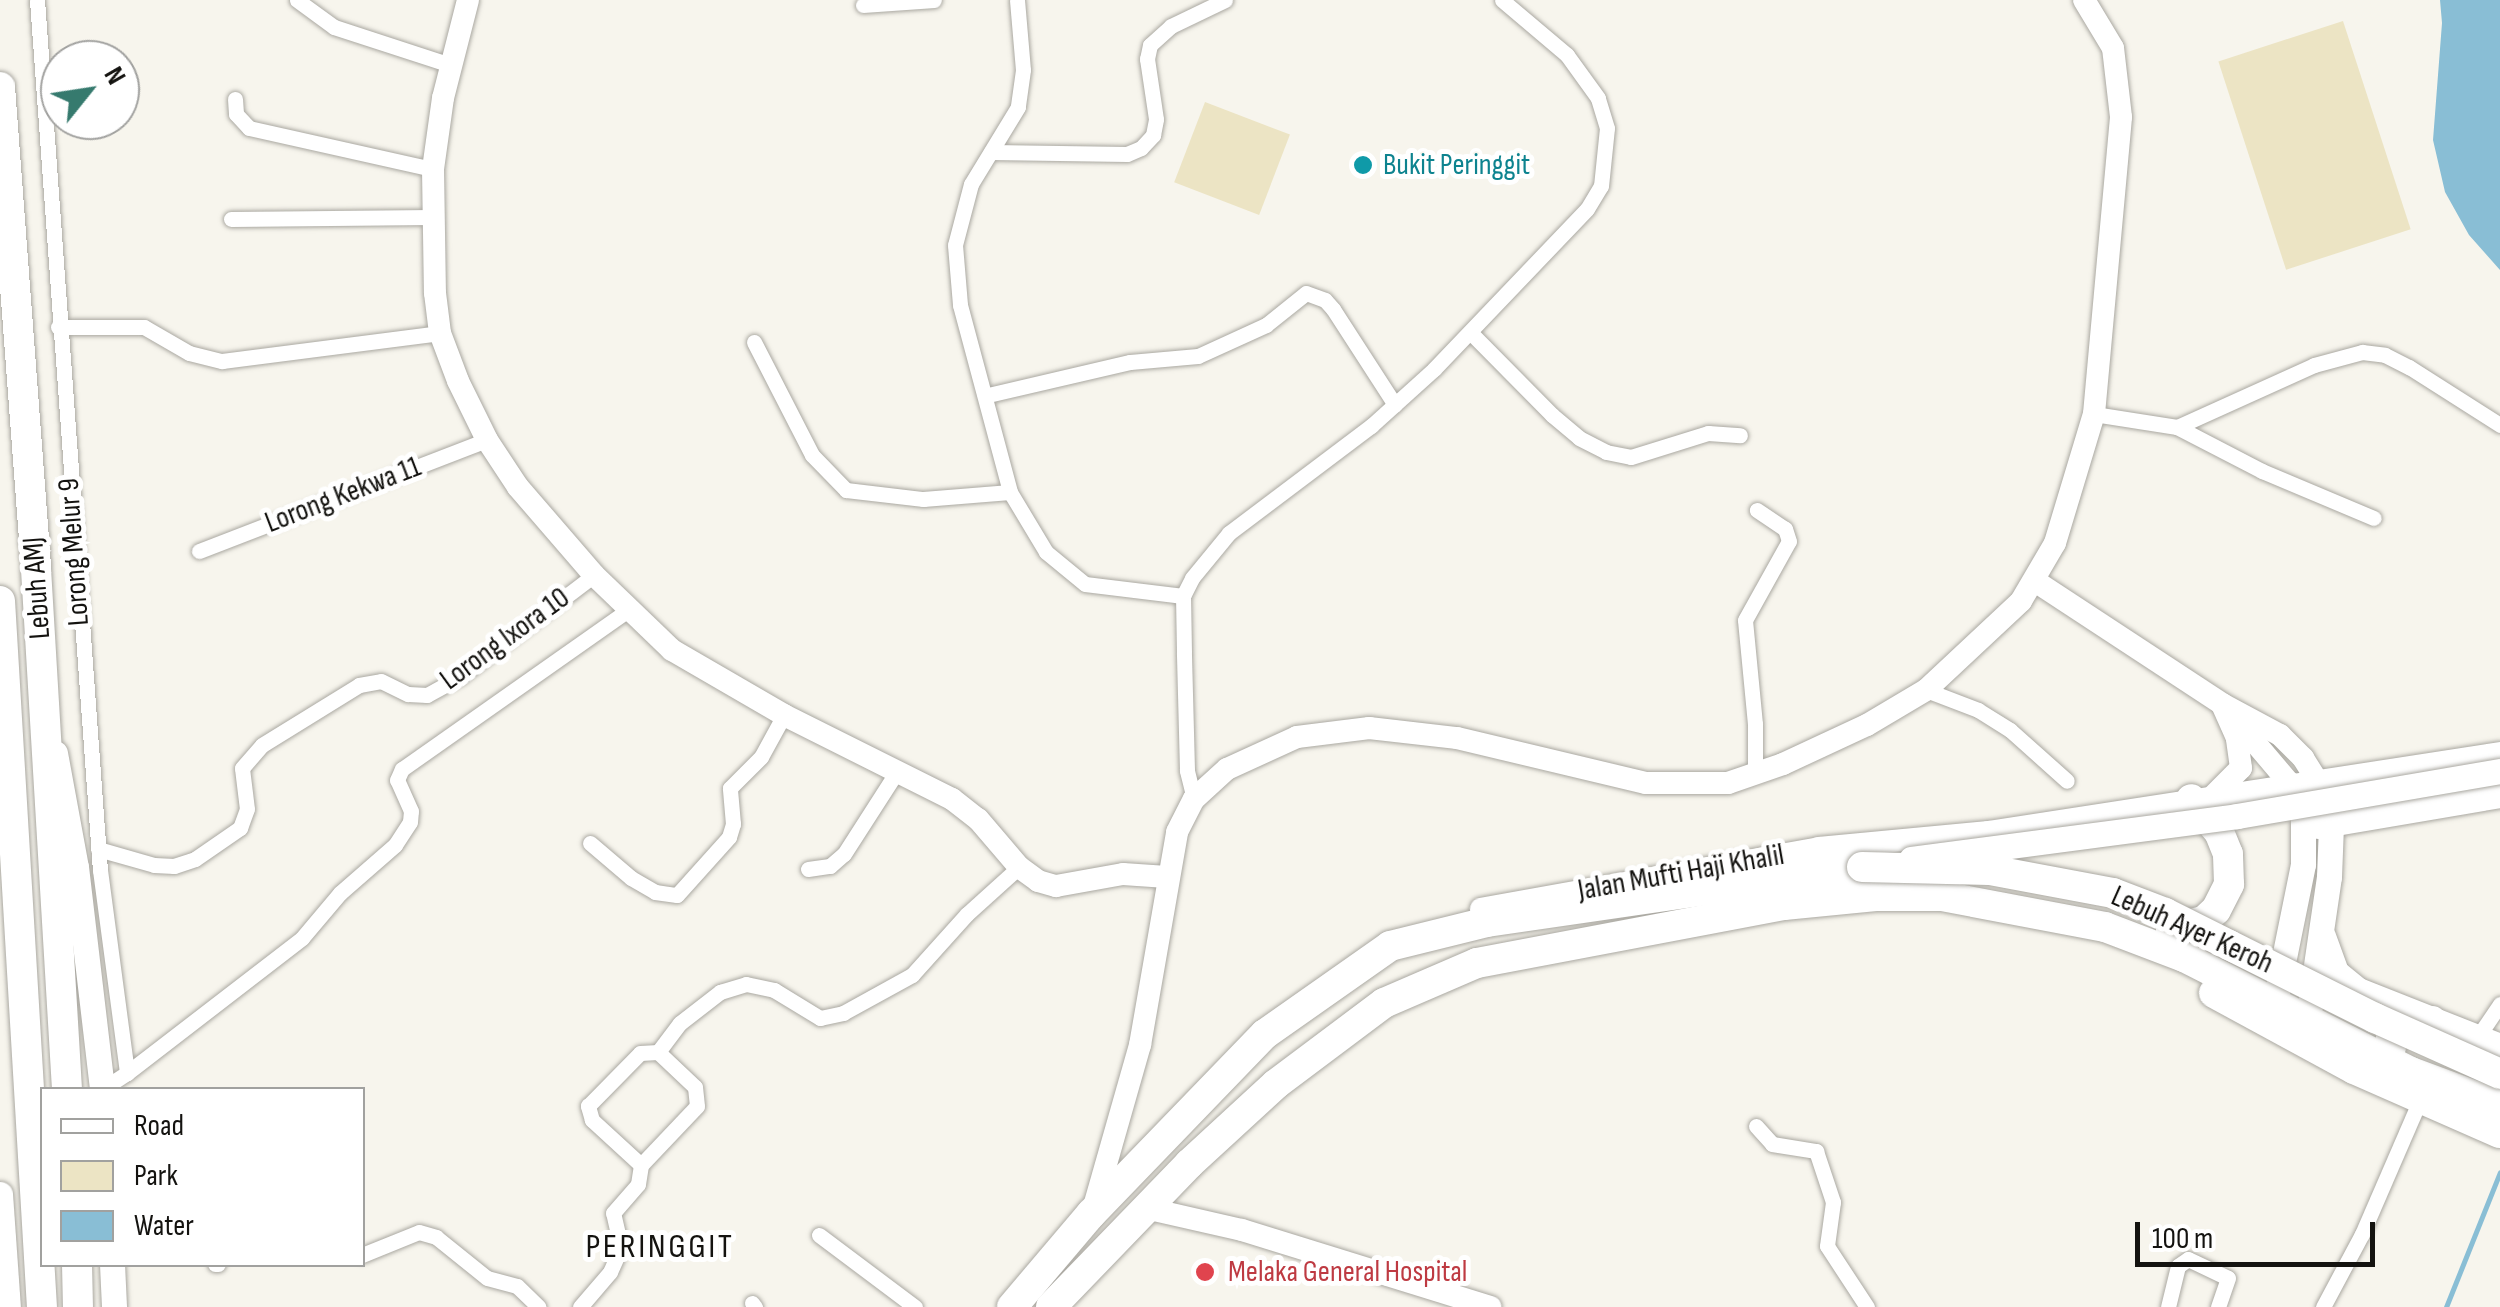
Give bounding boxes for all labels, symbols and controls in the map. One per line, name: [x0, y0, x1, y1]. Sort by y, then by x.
north arrow: [40, 40, 140, 140]
text: N: [97, 61, 133, 90]
place label: Bukit Peringgit: [1383, 147, 1530, 183]
marker: Bukit Peringgit: [1352, 154, 1374, 176]
street label: Lorong Kekwa 11: [260, 449, 426, 541]
street label: Lorong Melur 9: [51, 477, 97, 627]
street label: Lebuh AMJ: [15, 536, 59, 640]
street label: Lorong Ixora 10: [433, 580, 577, 698]
street label: Jalan Mufti Haji Khalil: [1575, 837, 1787, 909]
street label: Lebuh Ayer Keroh: [2106, 878, 2278, 982]
legend: [40, 1087, 365, 1267]
text: Road: [134, 1108, 184, 1144]
text: Park: [134, 1158, 178, 1194]
scale bar: [2140, 1202, 2380, 1264]
text: Water: [134, 1208, 194, 1244]
text: 100 m: [2152, 1221, 2213, 1257]
district label: PERINGGIT: [585, 1226, 735, 1268]
place label: Melaka General Hospital: [1228, 1254, 1467, 1290]
marker: Melaka General Hospital: [1192, 1259, 1218, 1285]

